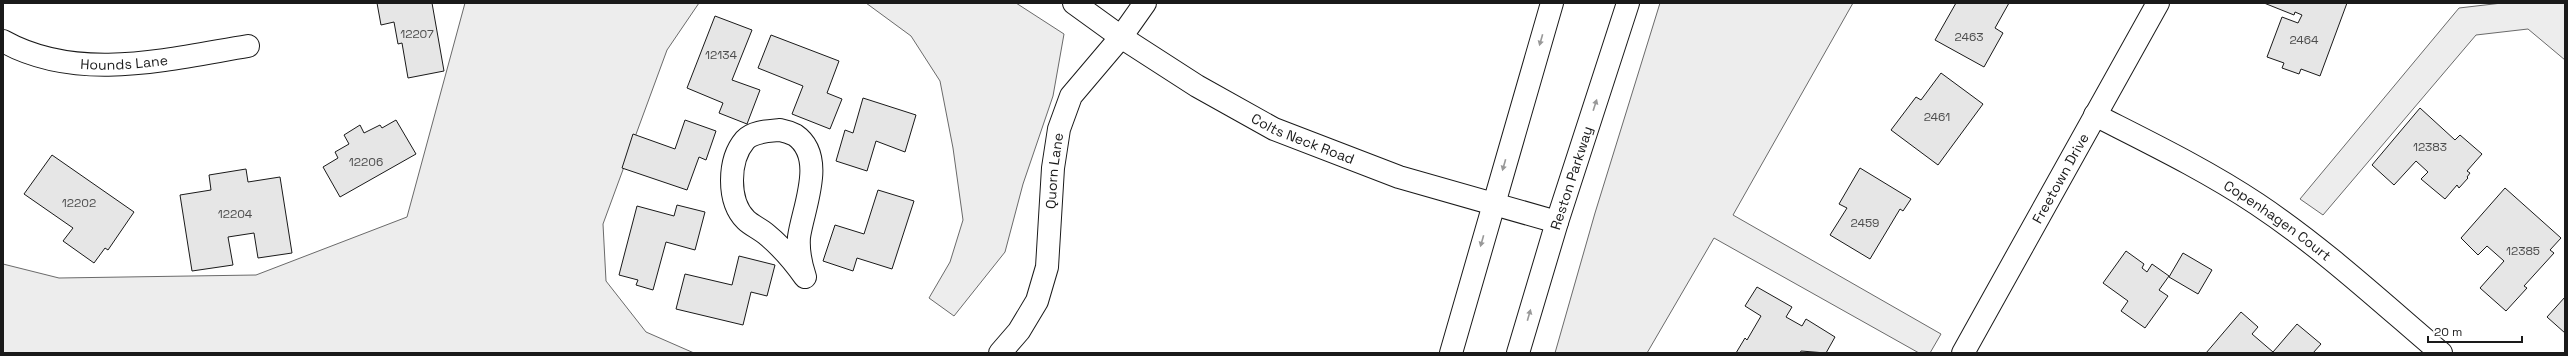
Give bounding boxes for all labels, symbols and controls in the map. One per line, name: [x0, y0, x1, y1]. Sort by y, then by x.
house number: 12207: [400, 26, 434, 42]
house number: 2463: [1955, 29, 1983, 45]
house number: 2464: [2289, 32, 2319, 48]
one-way arrow: [1538, 35, 1544, 47]
house number: 12134: [705, 47, 738, 63]
street label: Hounds Lane: [80, 51, 169, 74]
one-way arrow: [1592, 98, 1598, 110]
street label: Colts Neck Road: [1248, 109, 1357, 168]
house number: 2461: [1924, 109, 1950, 125]
street label: Reston Parkway: [1546, 124, 1597, 232]
street label: Freetown Drive: [2028, 130, 2093, 227]
street label: Quorn Lane: [1042, 131, 1067, 209]
house number: 12383: [2413, 139, 2447, 155]
house number: 12206: [349, 154, 383, 170]
one-way arrow: [1501, 159, 1507, 171]
street label: Copenhagen Court: [2220, 176, 2335, 265]
house number: 12202: [62, 195, 96, 211]
house number: 12204: [218, 206, 253, 222]
house number: 2459: [1851, 215, 1879, 231]
one-way arrow: [1479, 235, 1485, 247]
house number: 12385: [2506, 243, 2540, 259]
one-way arrow: [1526, 309, 1532, 321]
scale bar: [2428, 318, 2522, 344]
text: 20 m: [2434, 324, 2462, 340]

